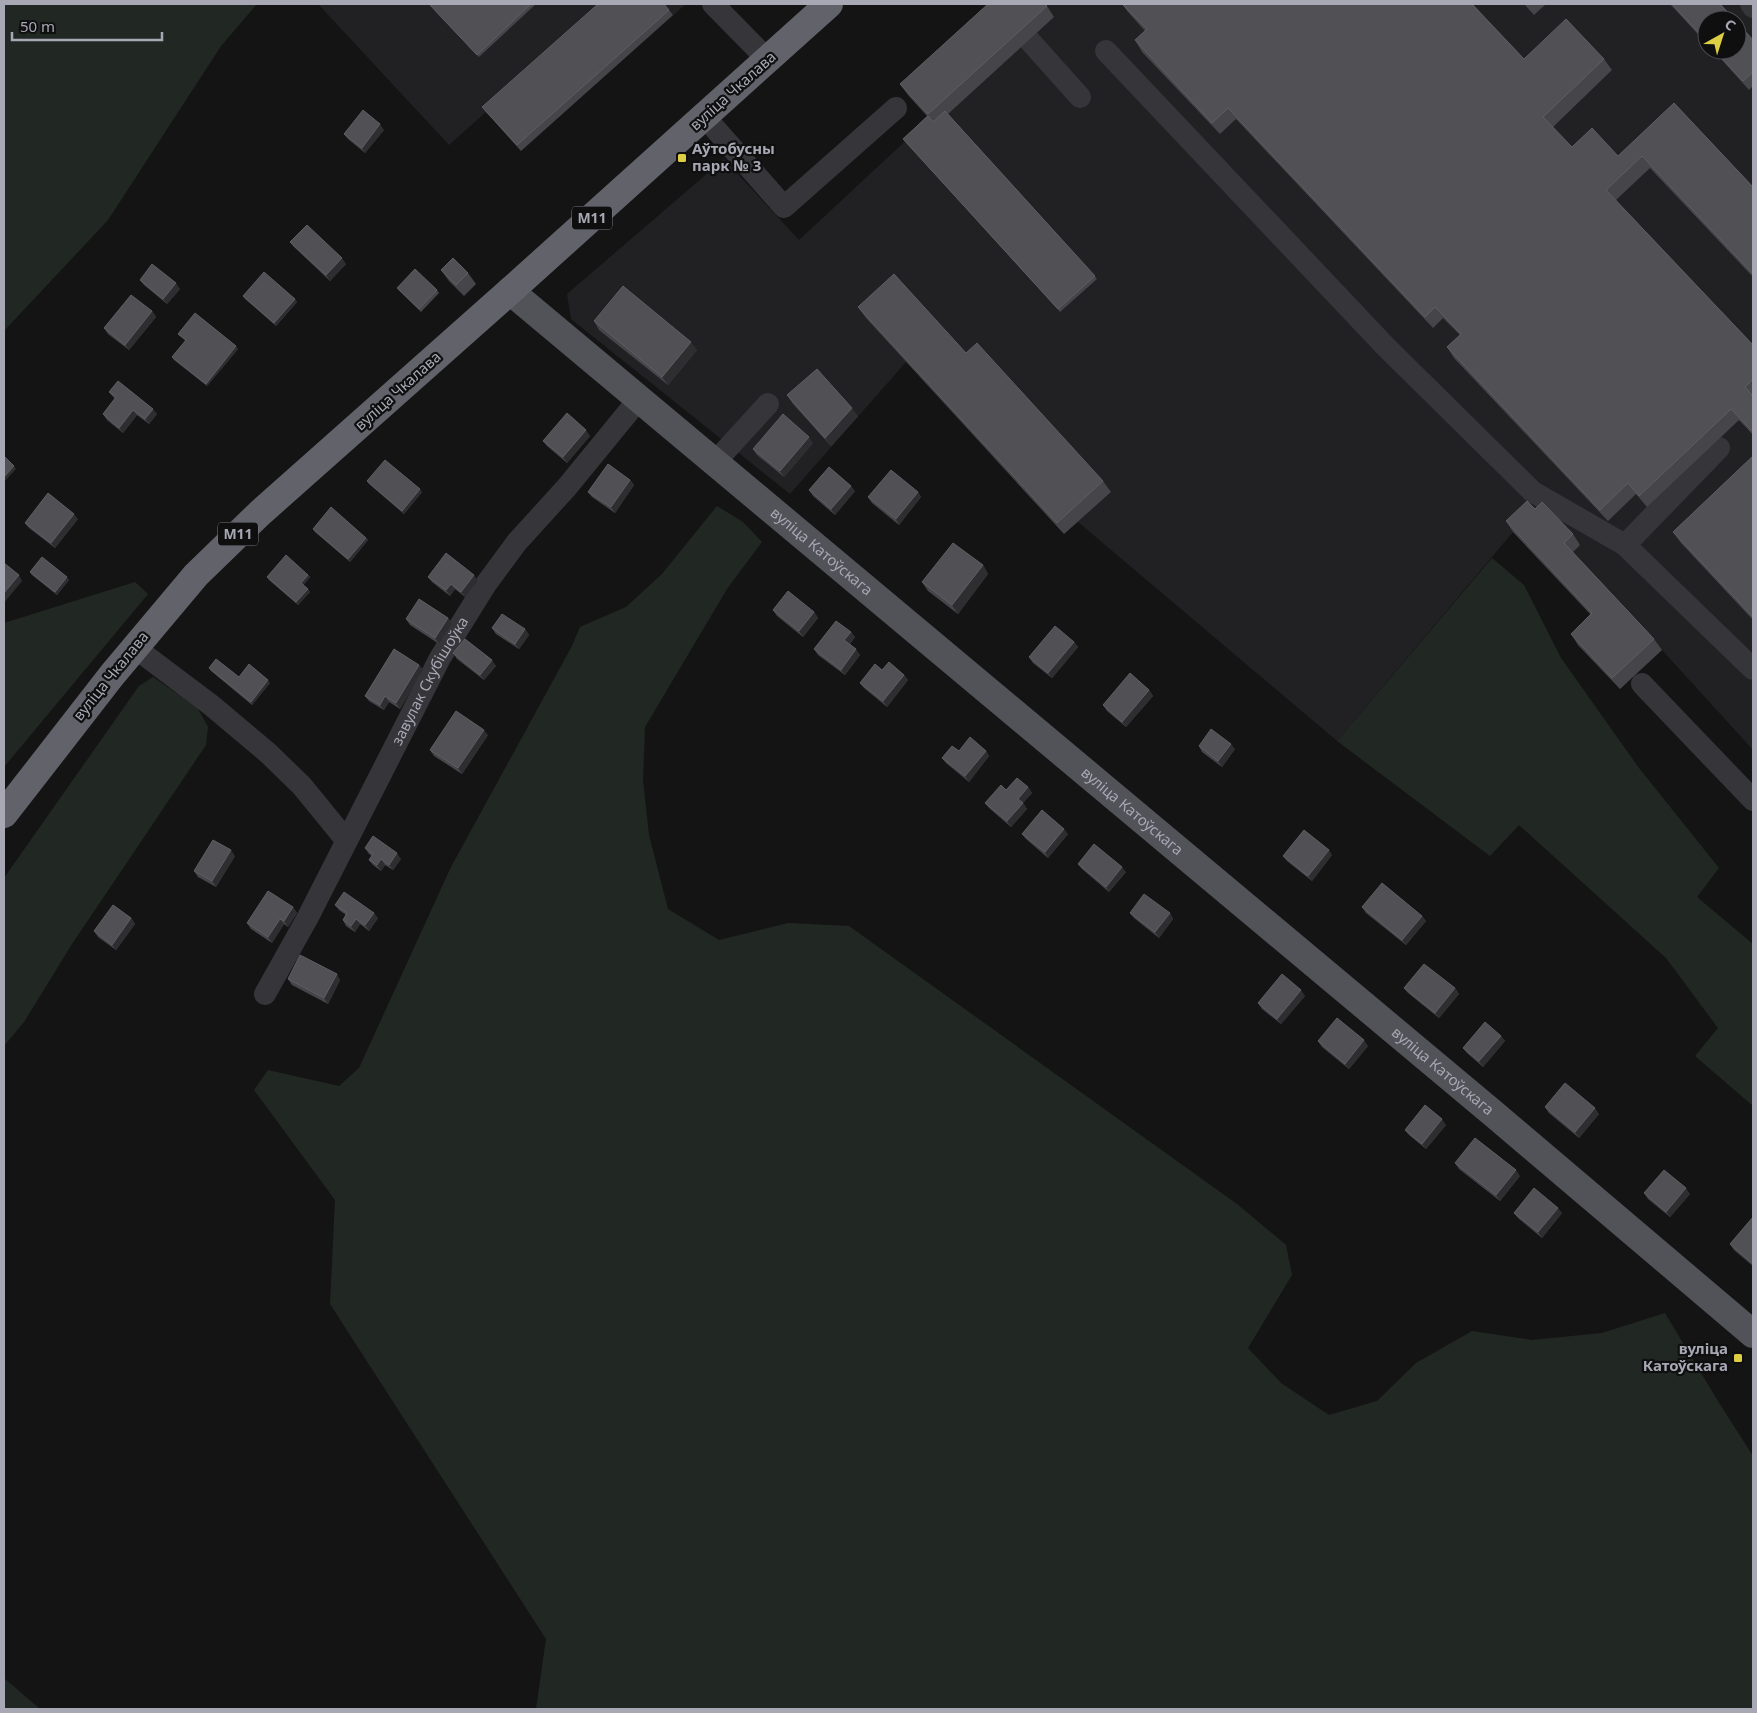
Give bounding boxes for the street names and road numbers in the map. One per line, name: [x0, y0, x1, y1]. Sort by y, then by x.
street label: вуліца Чкалава: [685, 46, 780, 134]
road number: М11: [572, 207, 612, 230]
street label: вуліца Чкалава: [350, 346, 445, 434]
street label: вуліца Катоўскага: [767, 502, 877, 599]
road number: М11: [218, 522, 258, 546]
street label: завулак Скубішоўка: [386, 612, 472, 748]
street label: вуліца Чкалава: [68, 627, 152, 724]
street label: вуліца Катоўскага: [1077, 762, 1188, 859]
street label: вуліца Катоўскага: [1388, 1022, 1499, 1119]

